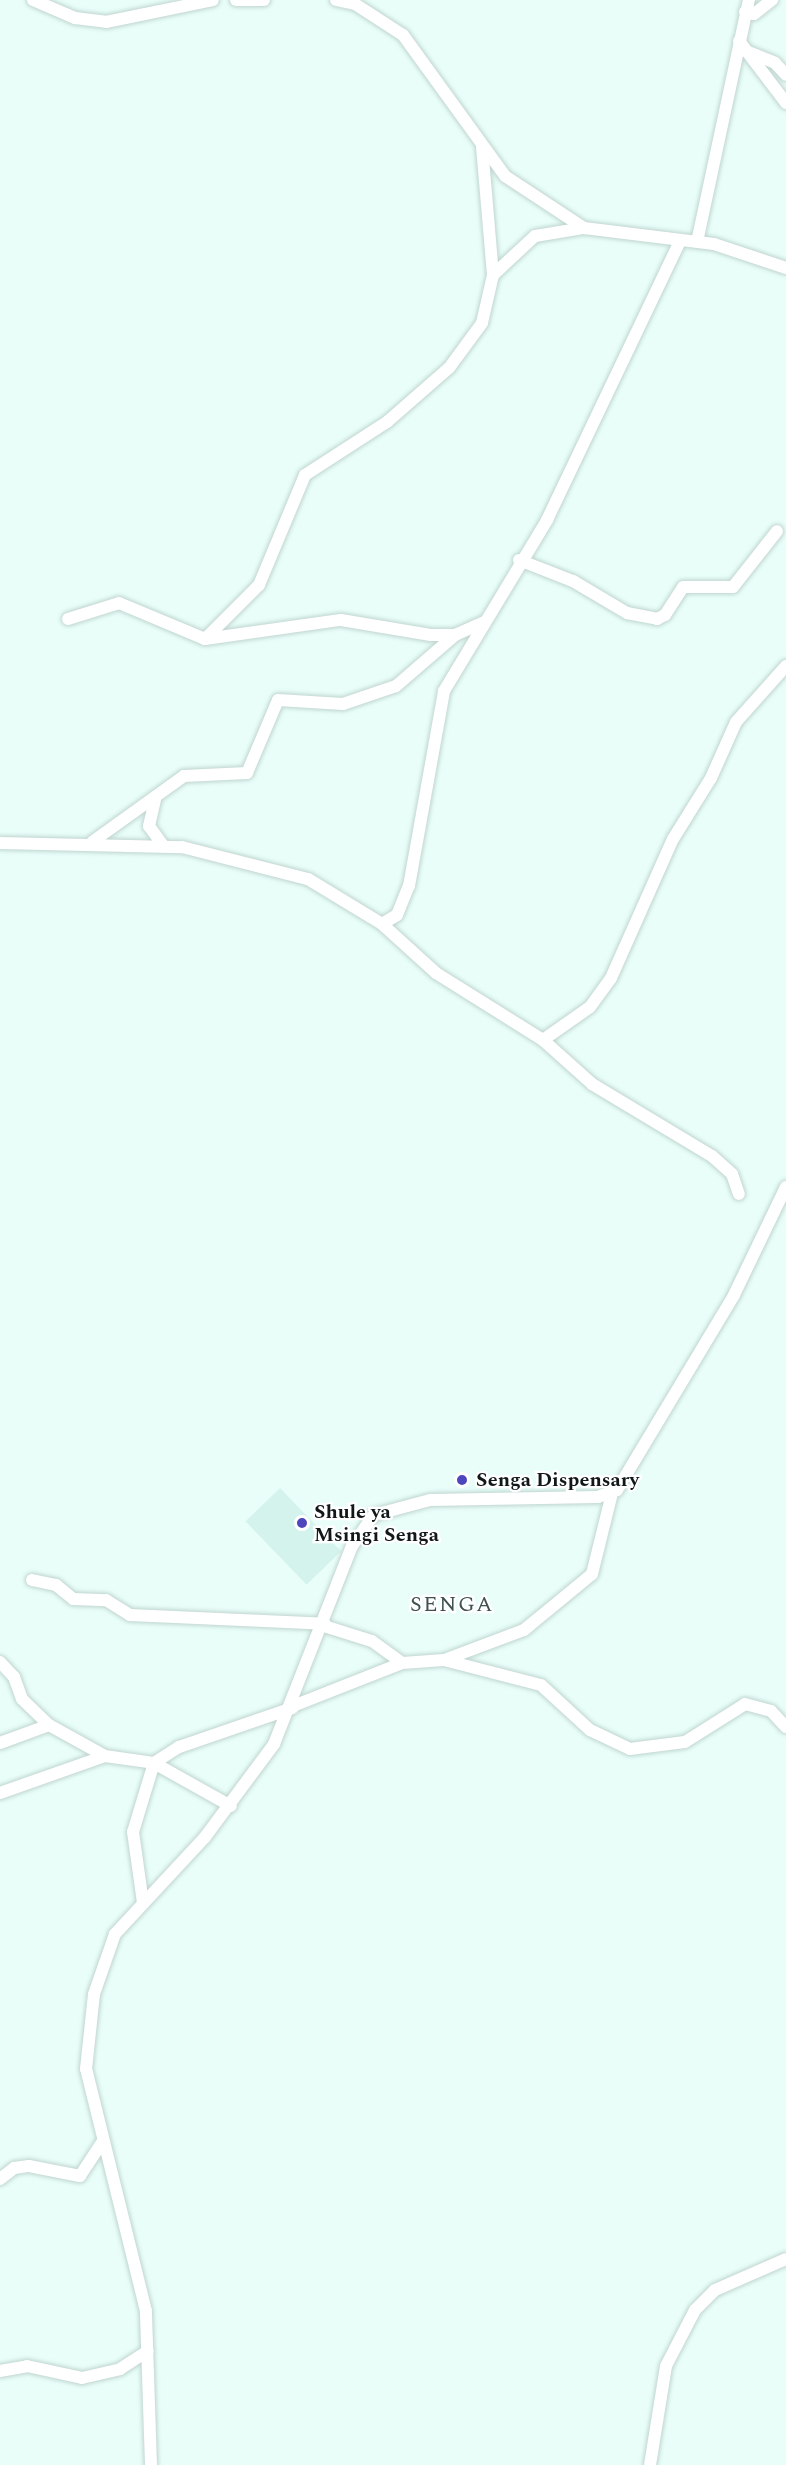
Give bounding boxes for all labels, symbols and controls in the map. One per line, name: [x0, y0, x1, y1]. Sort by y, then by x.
place label: Senga Dispensary: [476, 1468, 639, 1492]
marker: Senga Dispensary: [453, 1471, 471, 1489]
place label: Shule ya Msingi Senga: [314, 1500, 439, 1547]
marker: Shule ya Msingi Senga: [295, 1516, 309, 1530]
district label: SENGA: [410, 1592, 494, 1618]

